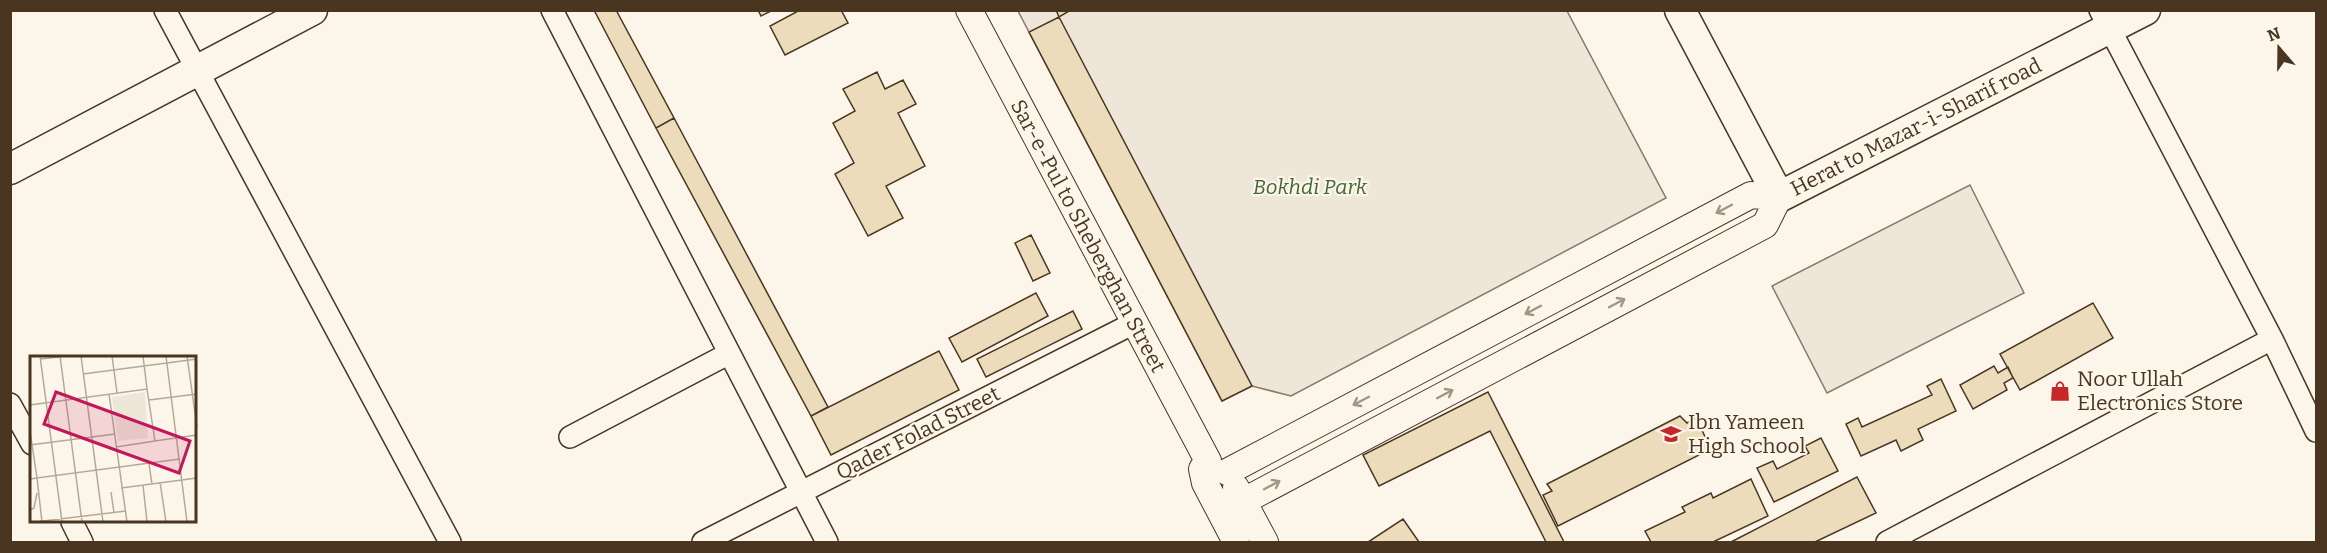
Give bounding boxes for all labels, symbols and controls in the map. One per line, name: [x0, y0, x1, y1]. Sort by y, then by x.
north arrow: [2249, 18, 2309, 78]
text: N: [2265, 23, 2283, 45]
street label: Herat to Mazar-i-Sharif road: [1786, 52, 2046, 202]
street label: Sar-e-Pul to Sheberghan Street: [1005, 95, 1171, 377]
park label: Bokhdi Park: [1253, 174, 1368, 200]
one-way arrow: [1716, 203, 1733, 215]
one-way arrow: [1608, 297, 1625, 309]
one-way arrow: [1525, 304, 1542, 316]
inset map: [30, 356, 196, 523]
place label: Noor Ullah Electronics Store: [2077, 366, 2243, 416]
shop icon: Noor Ullah Electronics Store: [2048, 379, 2072, 403]
street label: Qader Folad Street: [832, 380, 1005, 486]
one-way arrow: [1435, 388, 1453, 399]
one-way arrow: [1352, 396, 1370, 407]
place label: Ibn Yameen High School: [1688, 409, 1806, 459]
school or university icon: Ibn Yameen High School: [1659, 422, 1683, 446]
one-way arrow: [1263, 479, 1281, 491]

